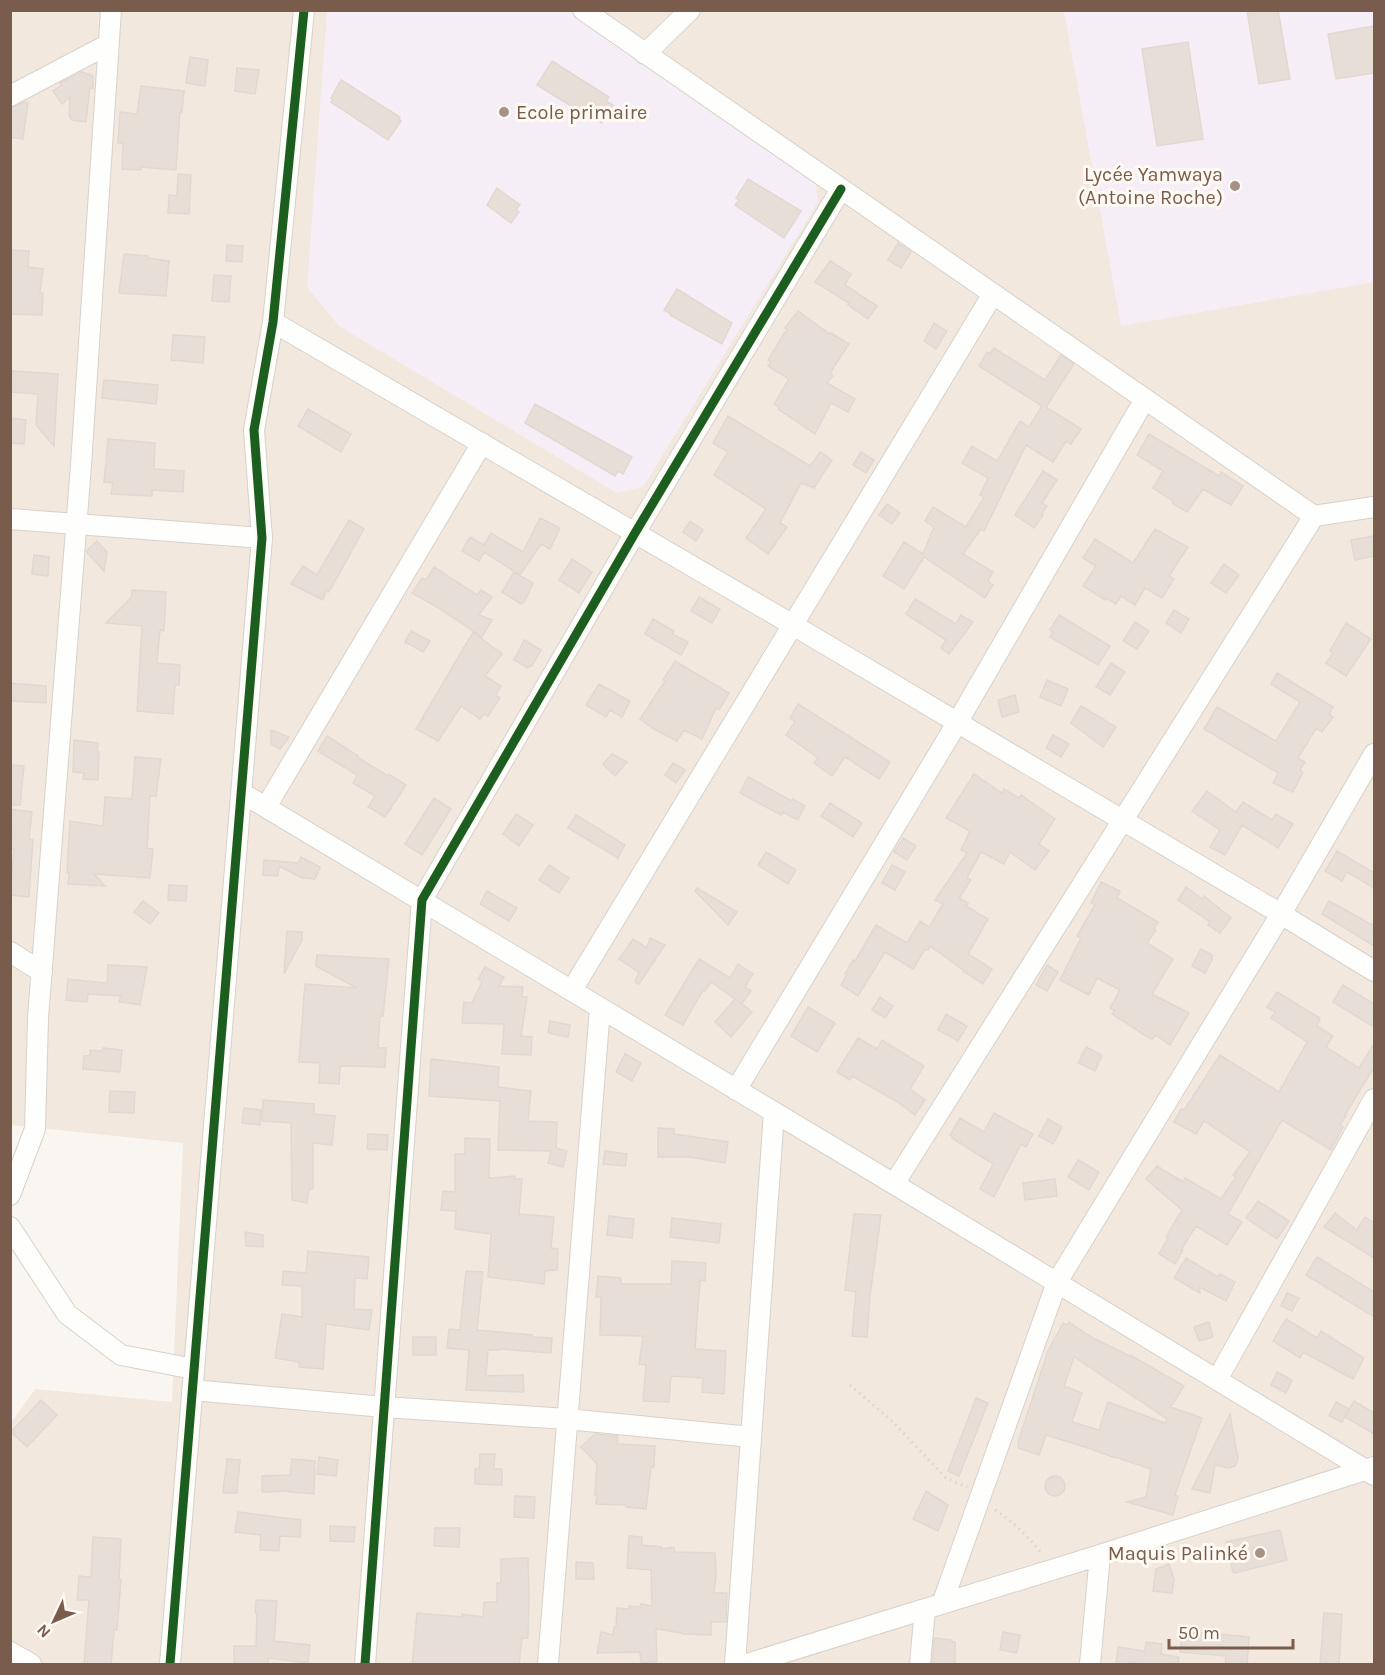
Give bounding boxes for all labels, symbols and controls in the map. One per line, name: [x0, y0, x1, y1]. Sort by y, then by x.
place label: Ecole primaire: [516, 101, 647, 124]
marker: Ecole primaire: [497, 105, 511, 119]
place label: Lycée Yamwaya (Antoine Roche): [1078, 163, 1223, 209]
marker: Lycée Yamwaya (Antoine Roche): [1228, 179, 1242, 193]
place label: Maquis Palinké: [1108, 1542, 1248, 1565]
marker: Maquis Palinké: [1253, 1546, 1267, 1560]
north arrow: [24, 1591, 84, 1651]
scale bar: [1169, 1612, 1294, 1650]
text: N: [33, 1620, 54, 1642]
text: 50 m: [1178, 1622, 1220, 1644]

